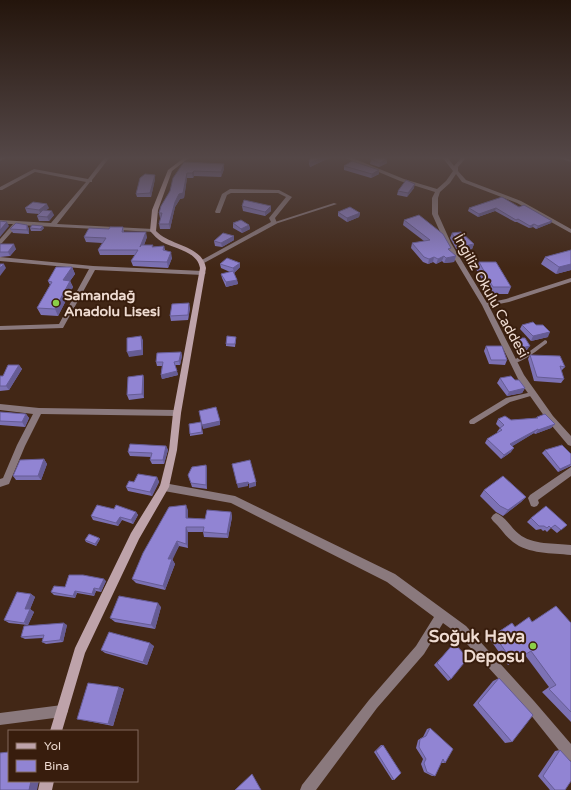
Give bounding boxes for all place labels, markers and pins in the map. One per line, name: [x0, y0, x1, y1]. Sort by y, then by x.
place label: Samandağ Anadolu Lisesi: [64, 287, 160, 320]
marker: Samandağ Anadolu Lisesi: [51, 298, 61, 308]
place label: Soğuk Hava Deposu: [429, 626, 525, 667]
marker: Soğuk Hava Deposu: [528, 641, 538, 651]

